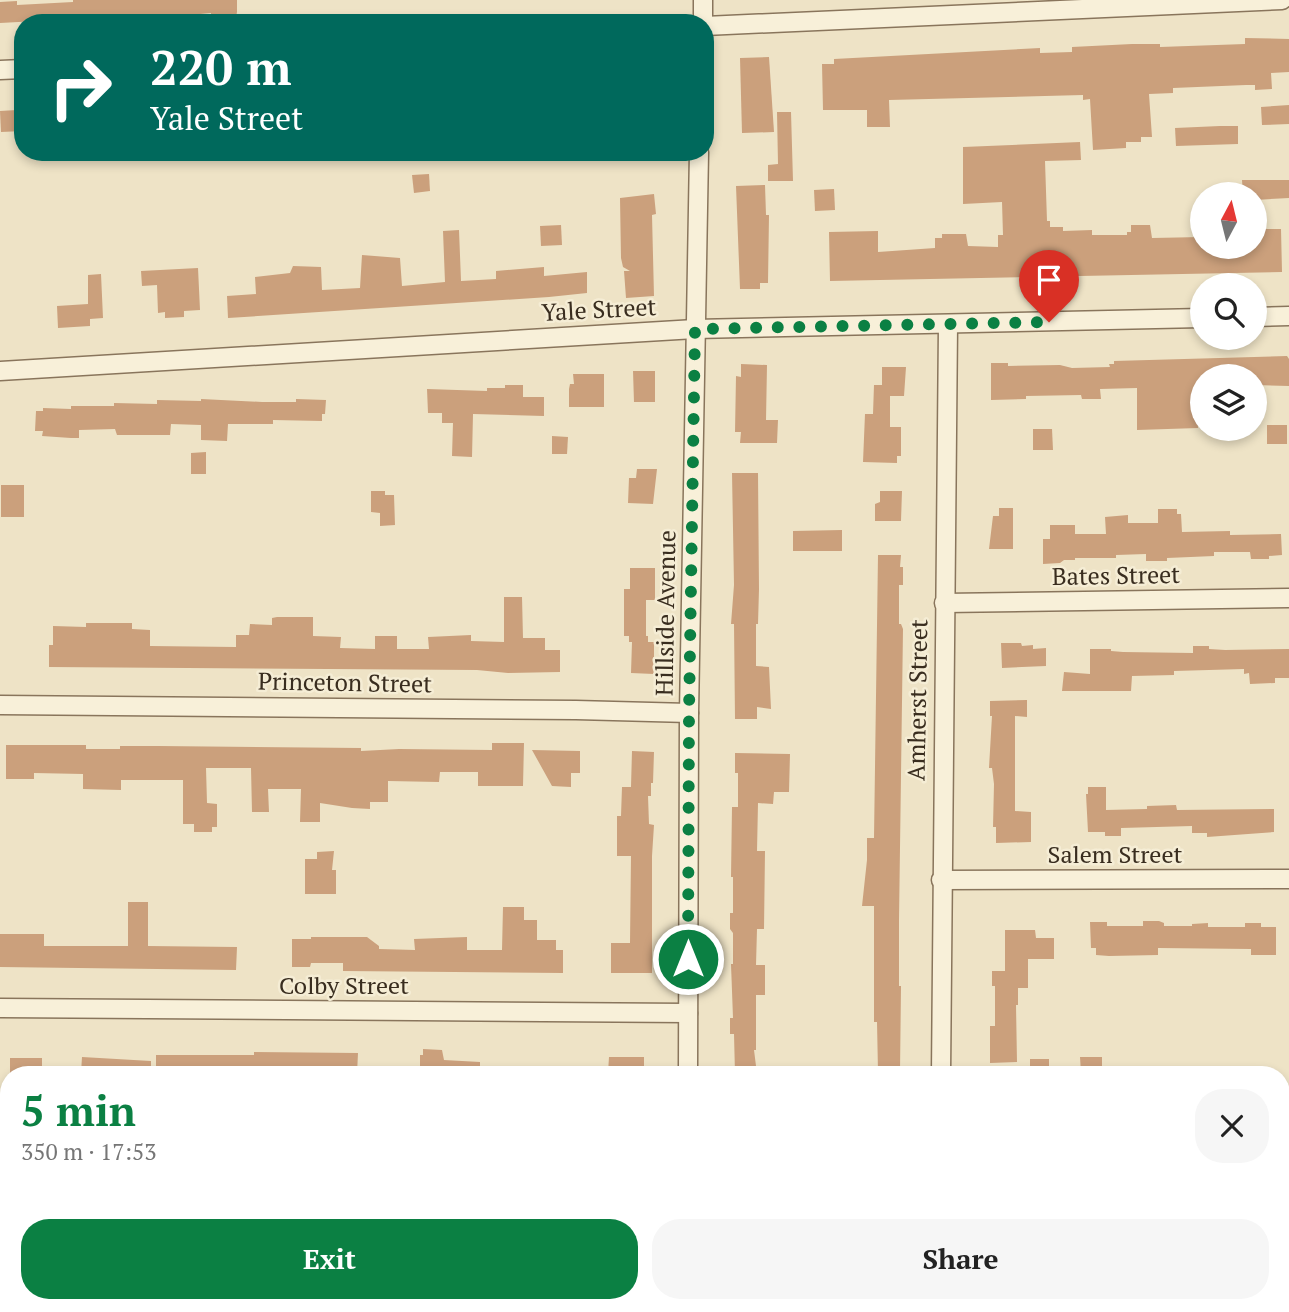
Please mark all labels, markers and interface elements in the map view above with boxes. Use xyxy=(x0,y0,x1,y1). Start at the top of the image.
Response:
text: 220 m xyxy=(150,34,292,99)
icon: right xyxy=(35,42,126,133)
text: Yale Street xyxy=(150,97,303,139)
north arrow xyxy=(1190,182,1267,259)
map controls xyxy=(1190,182,1267,441)
pin xyxy=(1019,250,1079,322)
icon: arrive xyxy=(1030,261,1068,299)
button: search xyxy=(1190,273,1267,350)
street label: Yale Street xyxy=(541,290,657,328)
button: layers xyxy=(1190,364,1267,441)
street label: Hillside Avenue xyxy=(648,530,682,696)
street label: Bates Street xyxy=(1052,558,1180,592)
street label: Amherst Street xyxy=(900,619,934,781)
street label: Princeton Street xyxy=(258,664,432,700)
street label: Salem Street xyxy=(1048,838,1183,870)
position arrow xyxy=(651,922,725,996)
street label: Colby Street xyxy=(279,969,409,1001)
text: 5 min xyxy=(21,1082,136,1138)
button: close xyxy=(1195,1089,1269,1163)
text: 350 m · 17:53 xyxy=(21,1136,156,1167)
button: Exit xyxy=(21,1219,638,1299)
button: Share xyxy=(652,1219,1269,1299)

